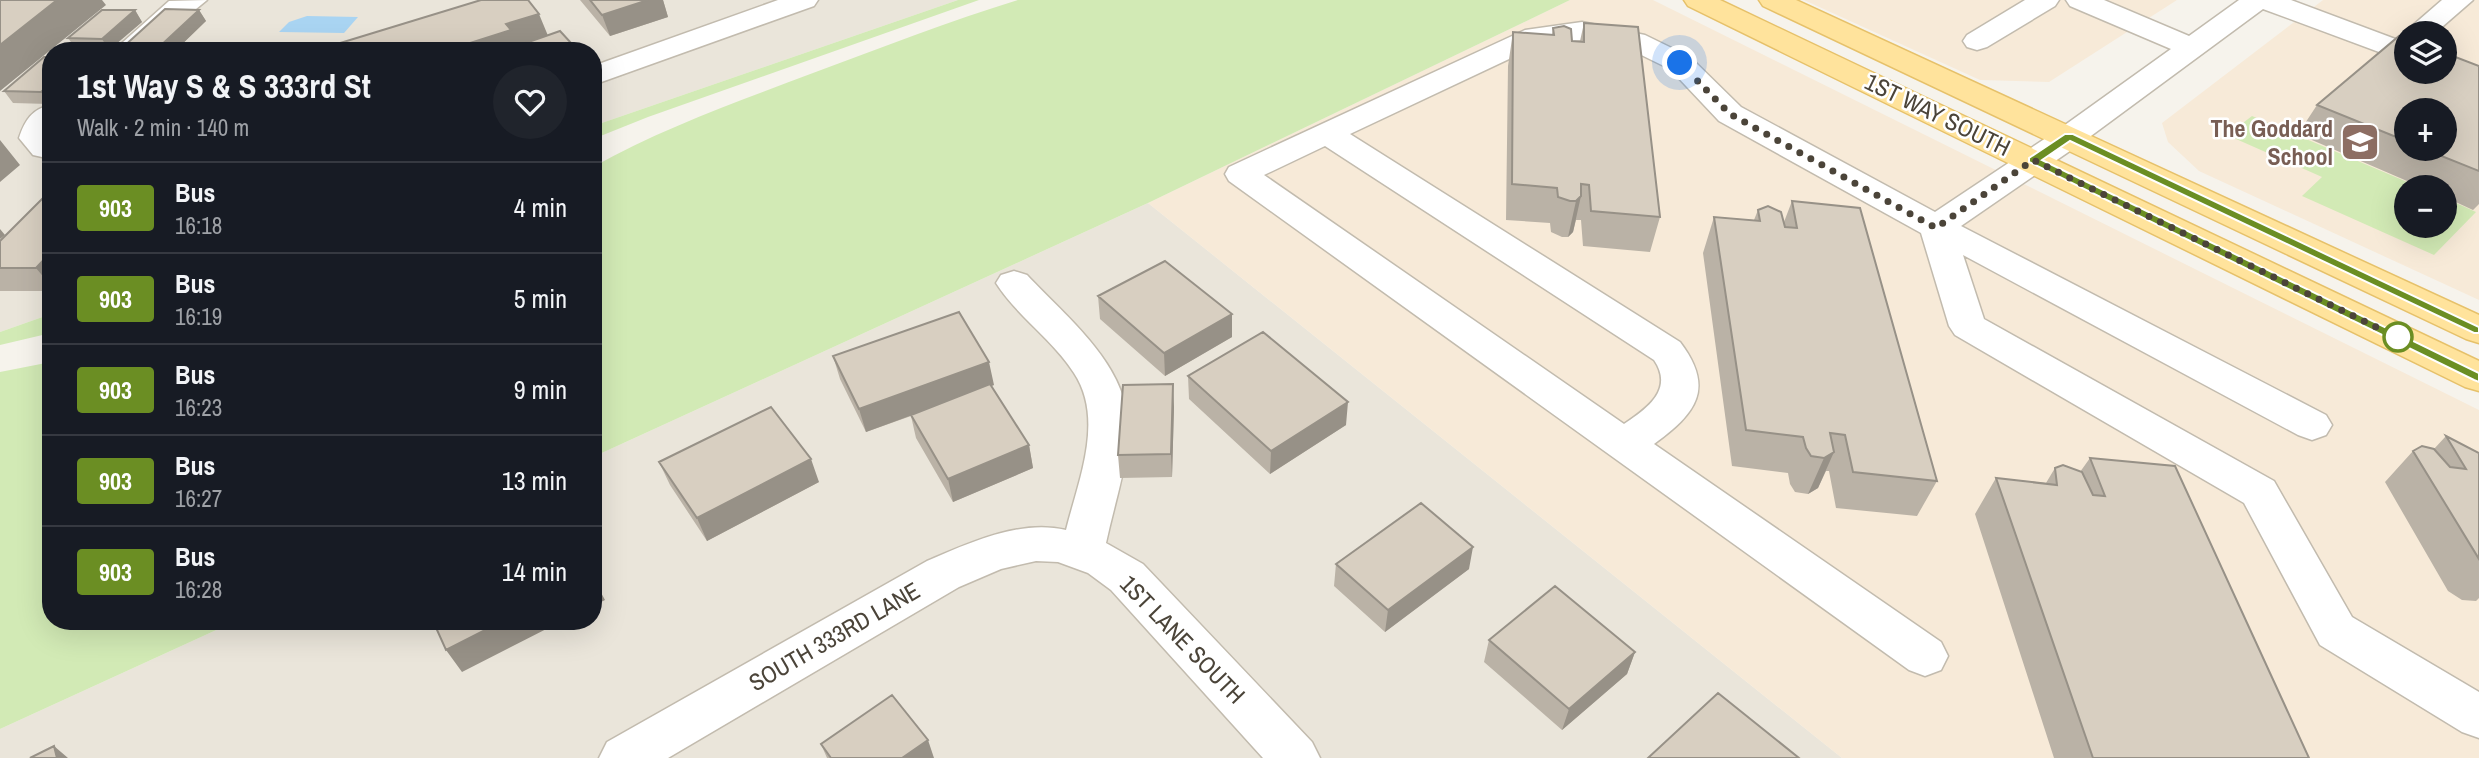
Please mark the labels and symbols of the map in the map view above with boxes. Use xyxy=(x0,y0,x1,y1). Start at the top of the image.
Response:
your location xyxy=(1662,45,1697,80)
street label: 1ST WAY SOUTH xyxy=(1860,65,2016,163)
place label: The Goddard School xyxy=(2211,112,2333,172)
school or university icon: The Goddard School xyxy=(2339,121,2381,163)
unlabelled marker xyxy=(2383,322,2413,352)
street label: 1ST LANE SOUTH xyxy=(1113,568,1253,710)
street label: SOUTH 333RD LANE xyxy=(743,574,925,698)

